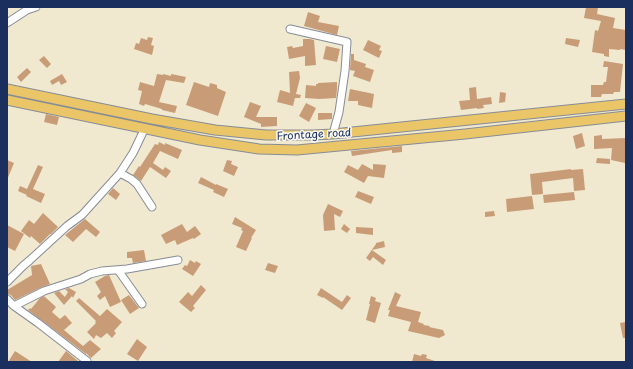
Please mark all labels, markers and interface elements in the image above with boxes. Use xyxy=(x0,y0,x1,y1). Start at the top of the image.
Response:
street label: Frontage road xyxy=(276,126,352,144)

